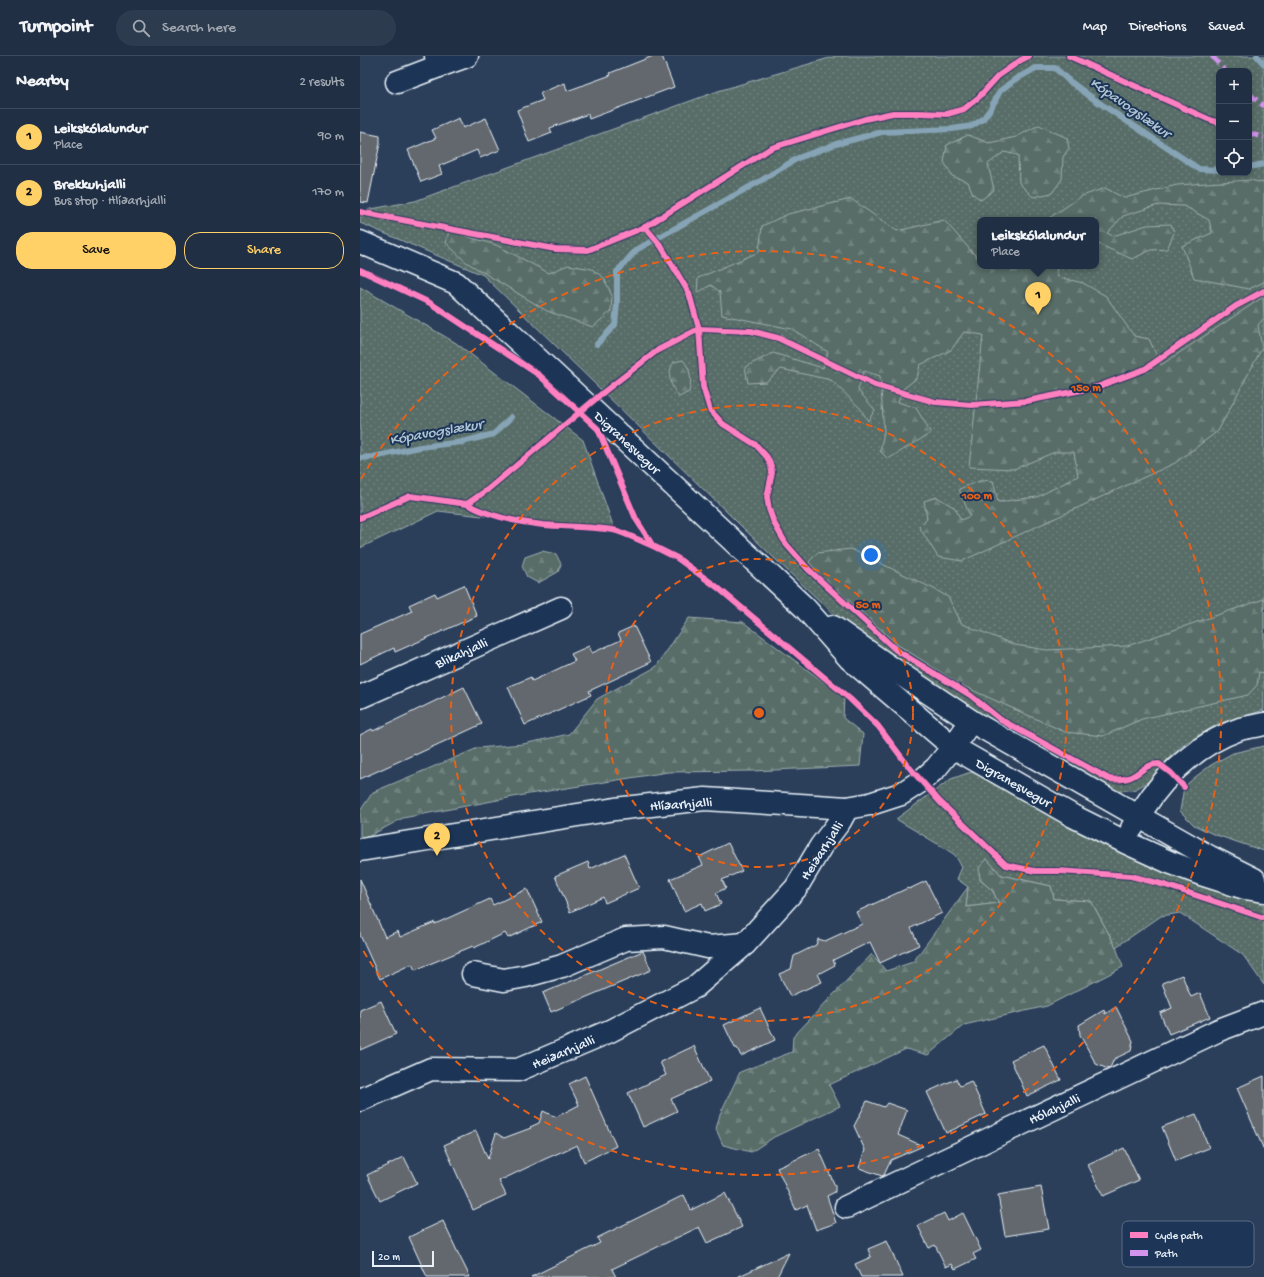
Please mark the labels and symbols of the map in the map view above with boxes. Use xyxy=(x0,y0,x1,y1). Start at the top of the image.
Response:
water label: Kópavogslækur xyxy=(1086,74,1176,145)
pin: 1 xyxy=(1025,282,1051,315)
text: 150 m xyxy=(1070,382,1101,396)
street label: Digranesvegur xyxy=(589,408,664,480)
water label: Kópavogslækur xyxy=(388,415,487,450)
text: 100 m xyxy=(961,490,992,504)
your location xyxy=(861,545,881,565)
text: 50 m xyxy=(856,599,881,613)
street label: Blikahjalli xyxy=(432,635,491,674)
centre of rings xyxy=(752,706,766,720)
street label: Digranesvegur xyxy=(971,755,1055,813)
street label: Hlíðarhjalli xyxy=(649,795,713,816)
street label: Heiðarhjalli xyxy=(798,819,848,884)
pin: 2 xyxy=(424,823,450,856)
street label: Heiðarhjalli xyxy=(530,1032,598,1074)
street label: Hólahjalli xyxy=(1027,1091,1083,1130)
legend xyxy=(1122,1221,1254,1267)
text: Cycle path xyxy=(1155,1231,1203,1243)
scale bar xyxy=(372,1249,434,1268)
text: Path xyxy=(1154,1249,1178,1261)

